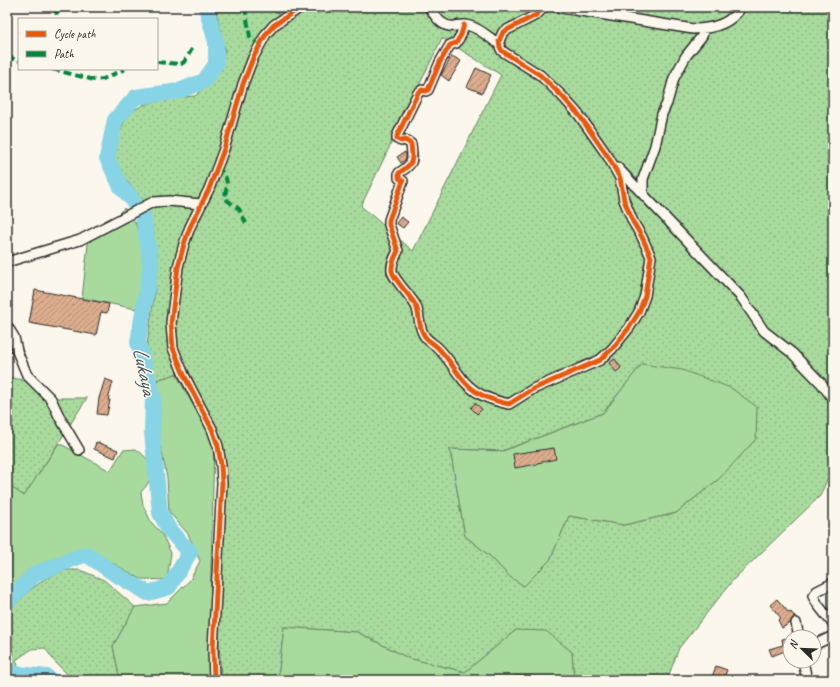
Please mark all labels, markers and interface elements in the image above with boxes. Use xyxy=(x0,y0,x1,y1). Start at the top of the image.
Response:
legend xyxy=(18,18,158,70)
text: Cycle path xyxy=(54,26,96,42)
text: Path xyxy=(54,46,74,62)
water label: Lukaya xyxy=(127,345,163,399)
north arrow xyxy=(782,629,822,669)
text: N xyxy=(785,637,801,651)

